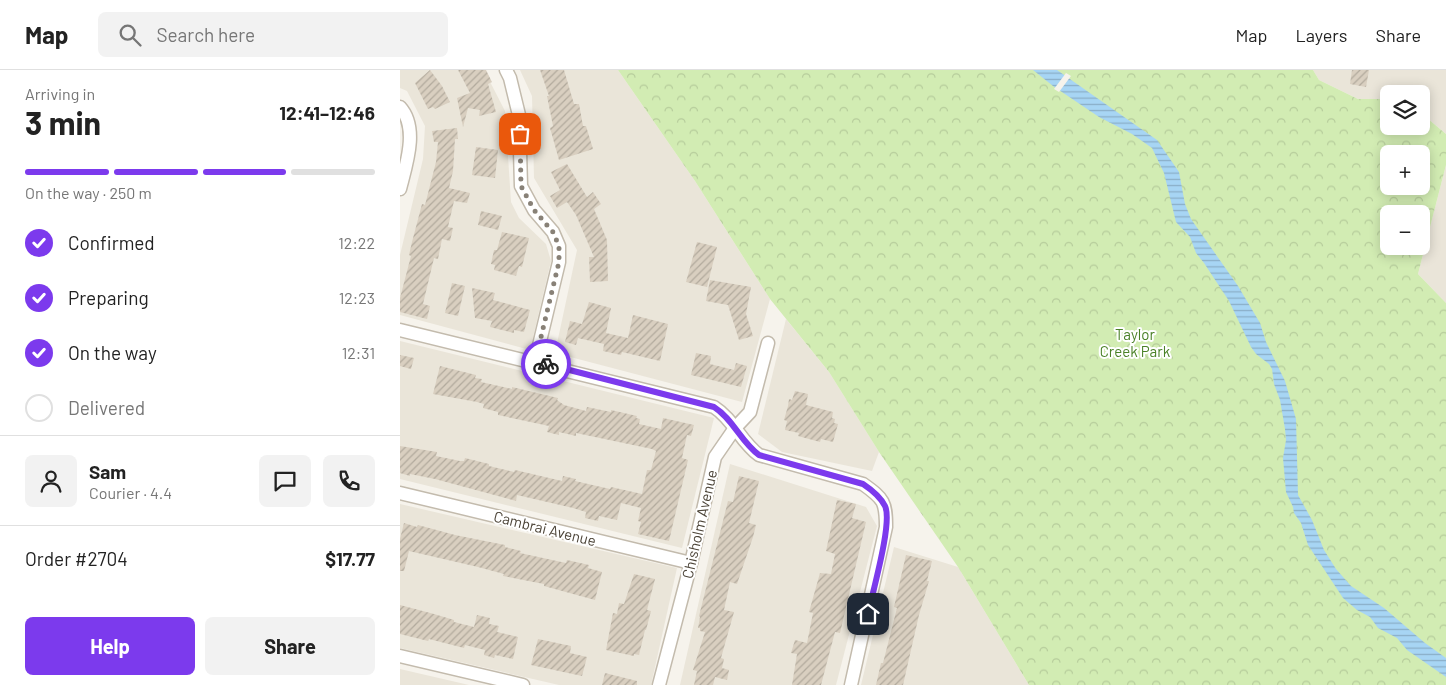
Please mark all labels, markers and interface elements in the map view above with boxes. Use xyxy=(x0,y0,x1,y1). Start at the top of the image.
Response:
search box xyxy=(98,12,448,57)
text: Map xyxy=(25,20,68,49)
icon: search xyxy=(116,21,144,49)
text: Search here xyxy=(156,23,255,46)
text: Map xyxy=(1235,24,1267,46)
text: Layers xyxy=(1295,24,1348,46)
text: Share xyxy=(1376,24,1421,46)
text: Arriving in xyxy=(25,84,95,103)
map controls xyxy=(1380,85,1430,255)
button: layers xyxy=(1380,85,1430,135)
text: 12:41–12:46 xyxy=(279,101,375,124)
text: 3 min xyxy=(25,103,101,141)
pin xyxy=(499,113,541,155)
icon: bag xyxy=(506,120,534,148)
button: + xyxy=(1380,145,1430,195)
text: On the way · 250 m xyxy=(25,183,152,202)
button: − xyxy=(1380,205,1430,255)
icon: check xyxy=(25,229,53,257)
text: Confirmed xyxy=(68,231,155,254)
text: 12:22 xyxy=(338,233,375,252)
icon: check xyxy=(25,284,53,312)
text: Preparing xyxy=(68,286,149,309)
text: 12:23 xyxy=(339,288,375,307)
park label: Taylor Creek Park xyxy=(1100,325,1171,360)
icon: check xyxy=(25,339,53,367)
courier xyxy=(521,339,571,389)
text: On the way xyxy=(68,341,157,364)
text: 12:31 xyxy=(342,343,375,362)
icon: bike xyxy=(532,350,560,378)
text: Delivered xyxy=(68,396,145,419)
button: person xyxy=(25,455,77,507)
button: chat xyxy=(259,455,311,507)
button: phone xyxy=(323,455,375,507)
text: Sam xyxy=(89,460,126,483)
street label: Chisholm Avenue xyxy=(678,468,720,580)
text: Courier · 4.4 xyxy=(89,483,172,502)
street label: Cambrai Avenue xyxy=(492,507,598,549)
text: Order #2704 xyxy=(25,547,128,570)
text: $17.77 xyxy=(325,547,375,570)
pin xyxy=(847,593,889,635)
icon: home xyxy=(854,600,882,628)
button: Help xyxy=(25,617,195,675)
button: Share xyxy=(205,617,375,675)

